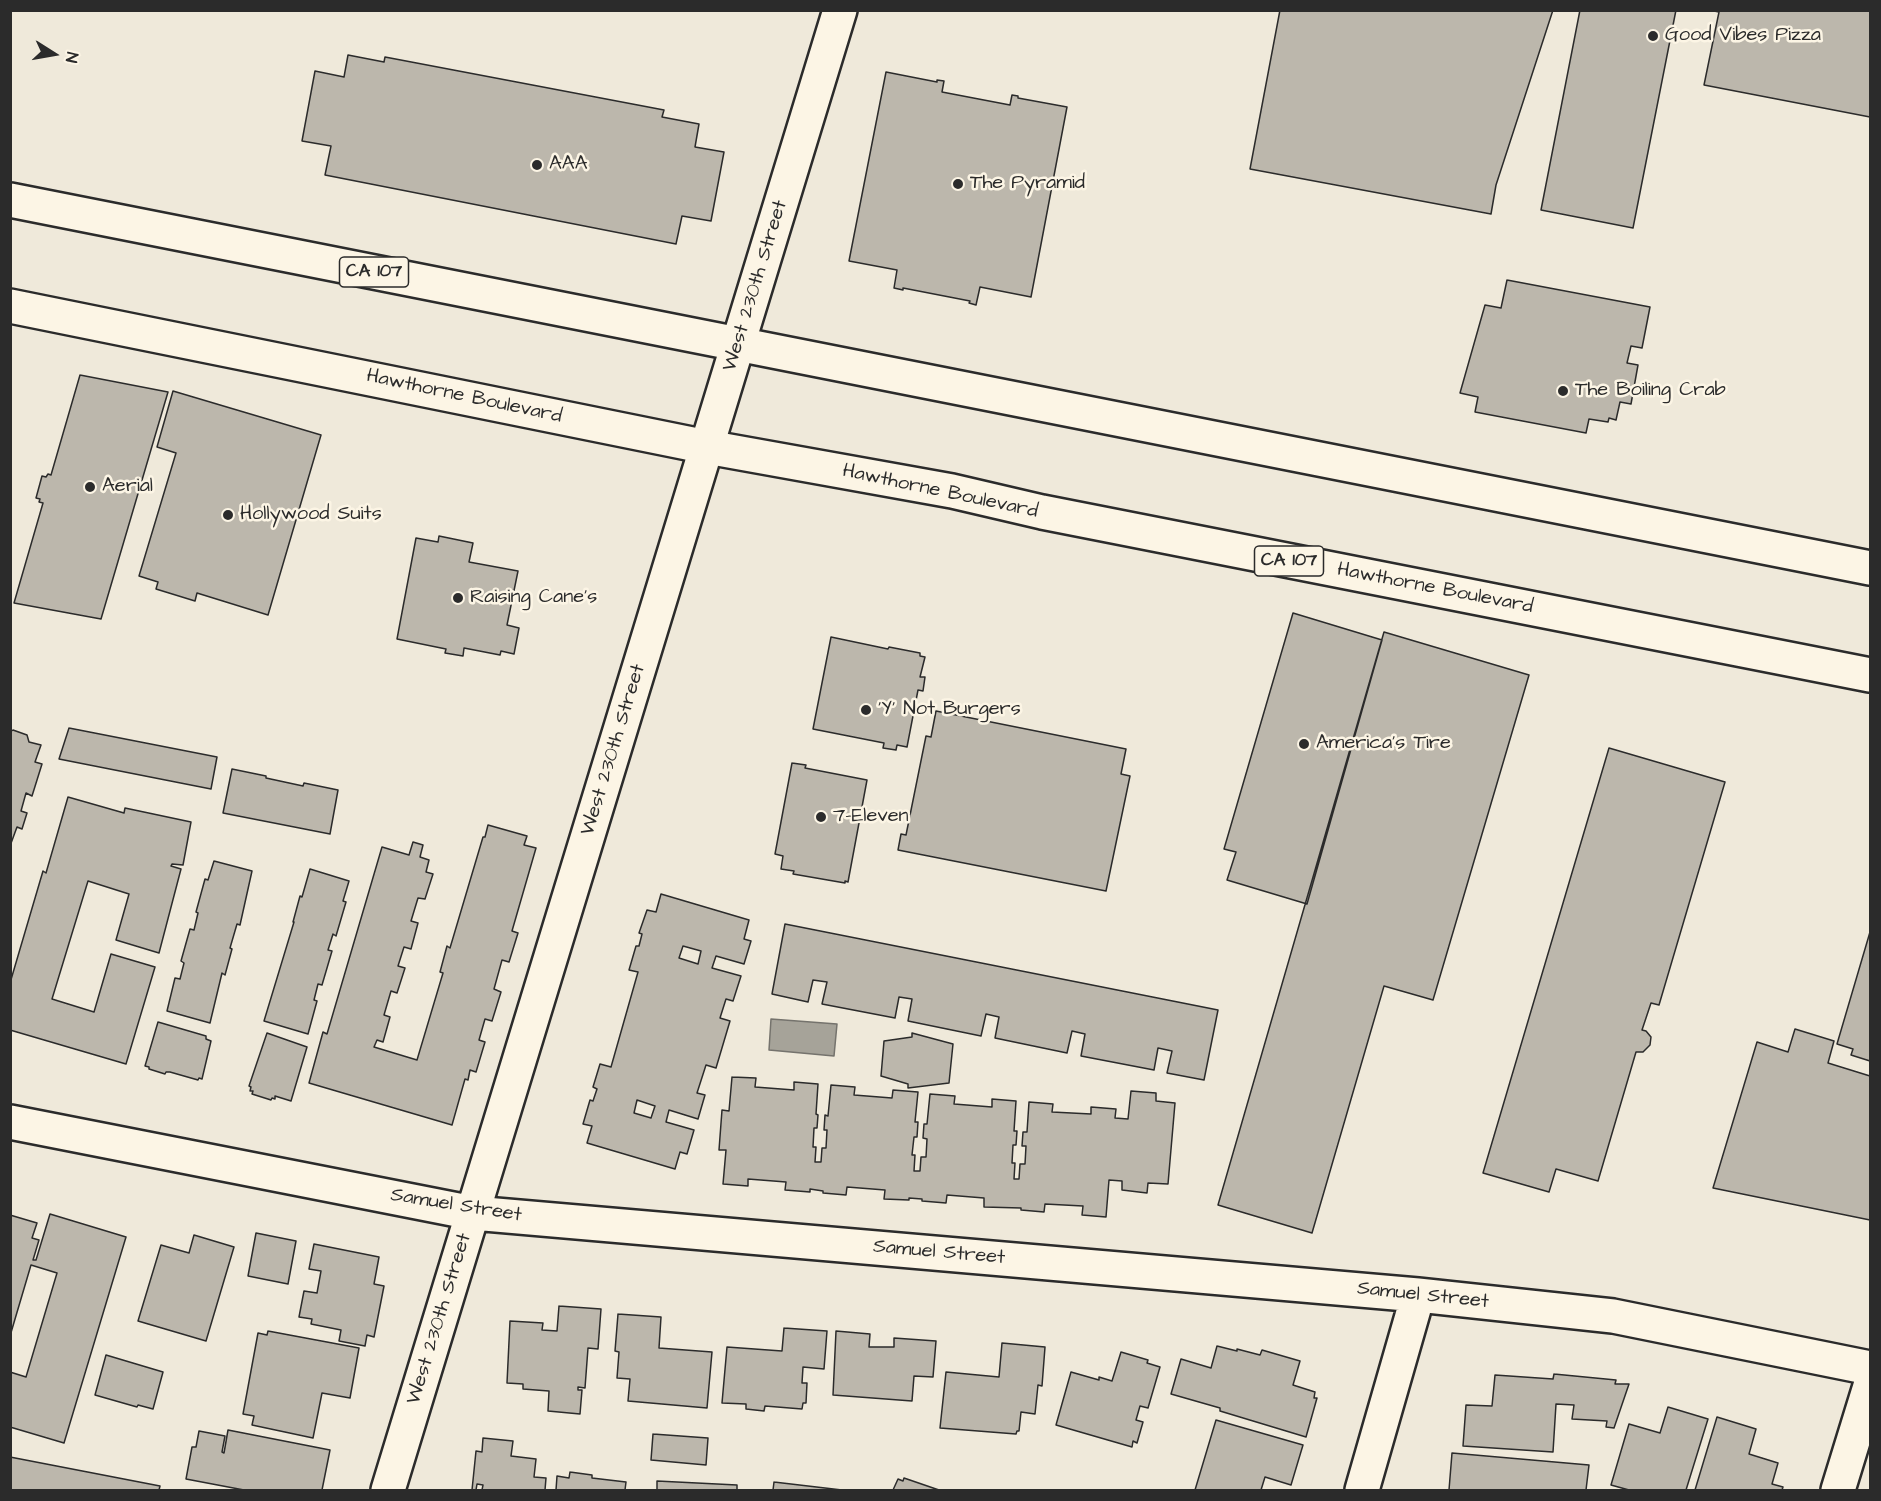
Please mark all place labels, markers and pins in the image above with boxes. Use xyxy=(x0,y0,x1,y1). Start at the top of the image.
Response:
place label: Good Vibes Pizza xyxy=(1665,24,1821,48)
marker: Good Vibes Pizza xyxy=(1646,29,1660,43)
place label: AAA xyxy=(549,153,587,177)
marker: AAA xyxy=(530,158,544,172)
place label: The Pyramid xyxy=(970,172,1085,196)
marker: The Pyramid xyxy=(951,177,965,191)
place label: The Boiling Crab xyxy=(1575,379,1726,403)
marker: The Boiling Crab xyxy=(1556,384,1570,398)
place label: Aerial xyxy=(102,475,153,499)
marker: Aerial xyxy=(83,480,97,494)
place label: Hollywood Suits xyxy=(240,503,382,527)
marker: Hollywood Suits xyxy=(221,508,235,522)
place label: Raising Cane's xyxy=(470,586,597,610)
marker: Raising Cane's xyxy=(451,591,465,605)
place label: 'Y' Not Burgers xyxy=(878,698,1021,722)
marker: 'Y' Not Burgers xyxy=(859,703,873,717)
place label: America's Tire xyxy=(1316,732,1451,756)
marker: America's Tire xyxy=(1297,737,1311,751)
place label: 7-Eleven xyxy=(833,805,909,829)
marker: 7-Eleven xyxy=(814,810,828,824)

